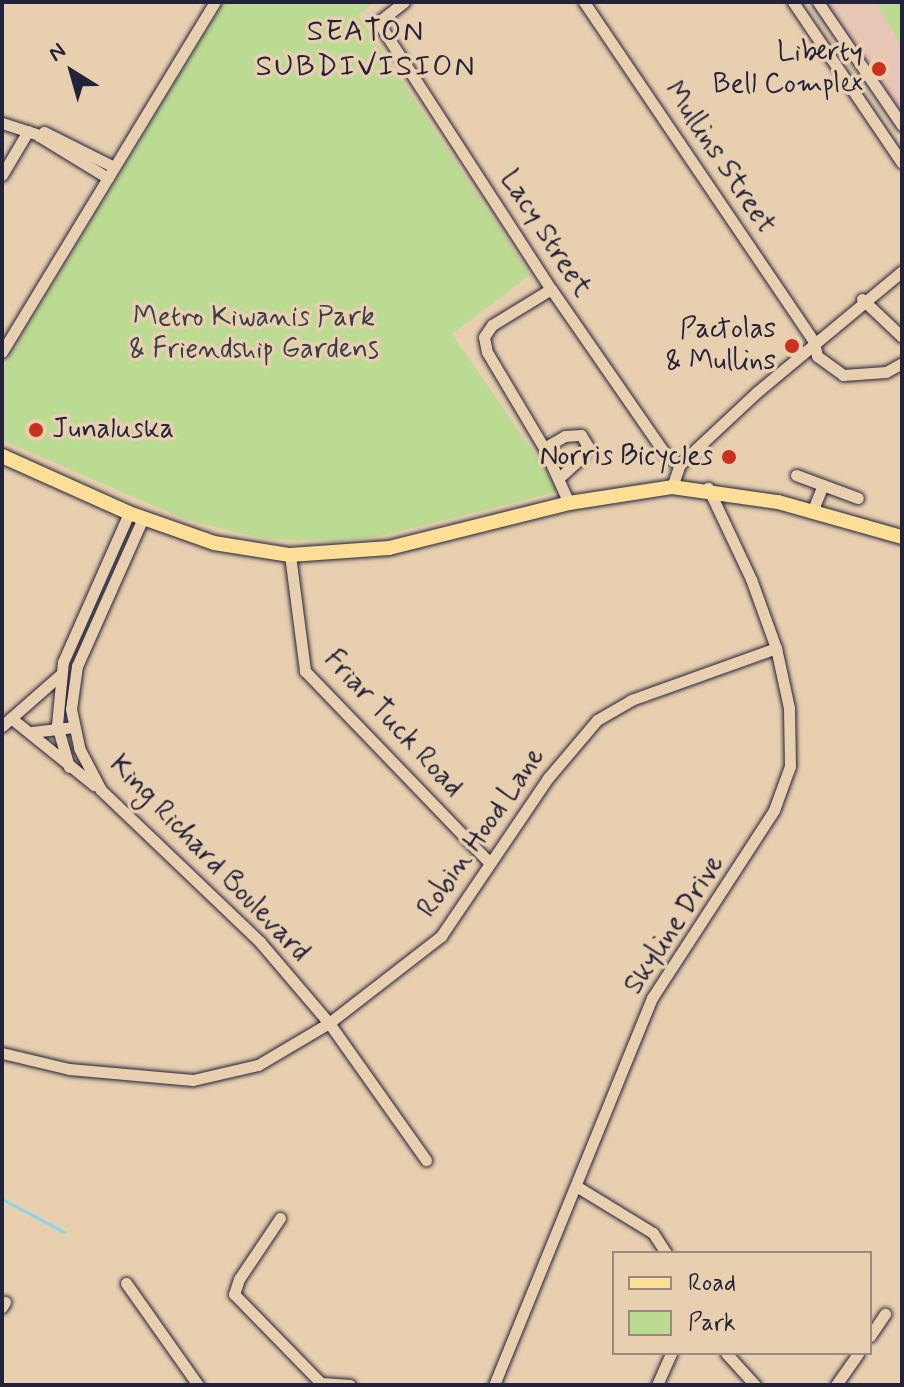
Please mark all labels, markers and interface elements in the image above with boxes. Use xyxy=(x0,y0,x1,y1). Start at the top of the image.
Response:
district label: SEATON SUBDIVISION xyxy=(259,14,473,84)
north arrow xyxy=(32,32,112,112)
place label: Liberty Bell Complex xyxy=(713,36,863,102)
text: N xyxy=(43,37,72,68)
marker: Liberty Bell Complex xyxy=(870,60,888,78)
street label: Mullins Street xyxy=(656,76,782,240)
street label: Lacy Street xyxy=(492,164,598,304)
park label: Metro Kiwanis Park & Friendship Gardens xyxy=(129,301,379,367)
place label: Pactolas & Mullins xyxy=(665,313,776,379)
marker: Pactolas & Mullins xyxy=(783,337,801,355)
place label: Junaluska xyxy=(52,413,174,447)
marker: Junaluska xyxy=(27,421,45,439)
place label: Norris Bicycles xyxy=(540,440,713,474)
marker: Norris Bicycles xyxy=(720,448,738,466)
street label: Friar Tuck Road xyxy=(319,646,467,802)
street label: Robin Hood Lane xyxy=(410,740,554,926)
street label: King Richard Boulevard xyxy=(103,750,315,968)
street label: Skyline Drive xyxy=(618,850,732,1000)
legend xyxy=(612,1251,872,1355)
text: Road xyxy=(688,1268,736,1299)
text: Park xyxy=(688,1308,736,1339)

